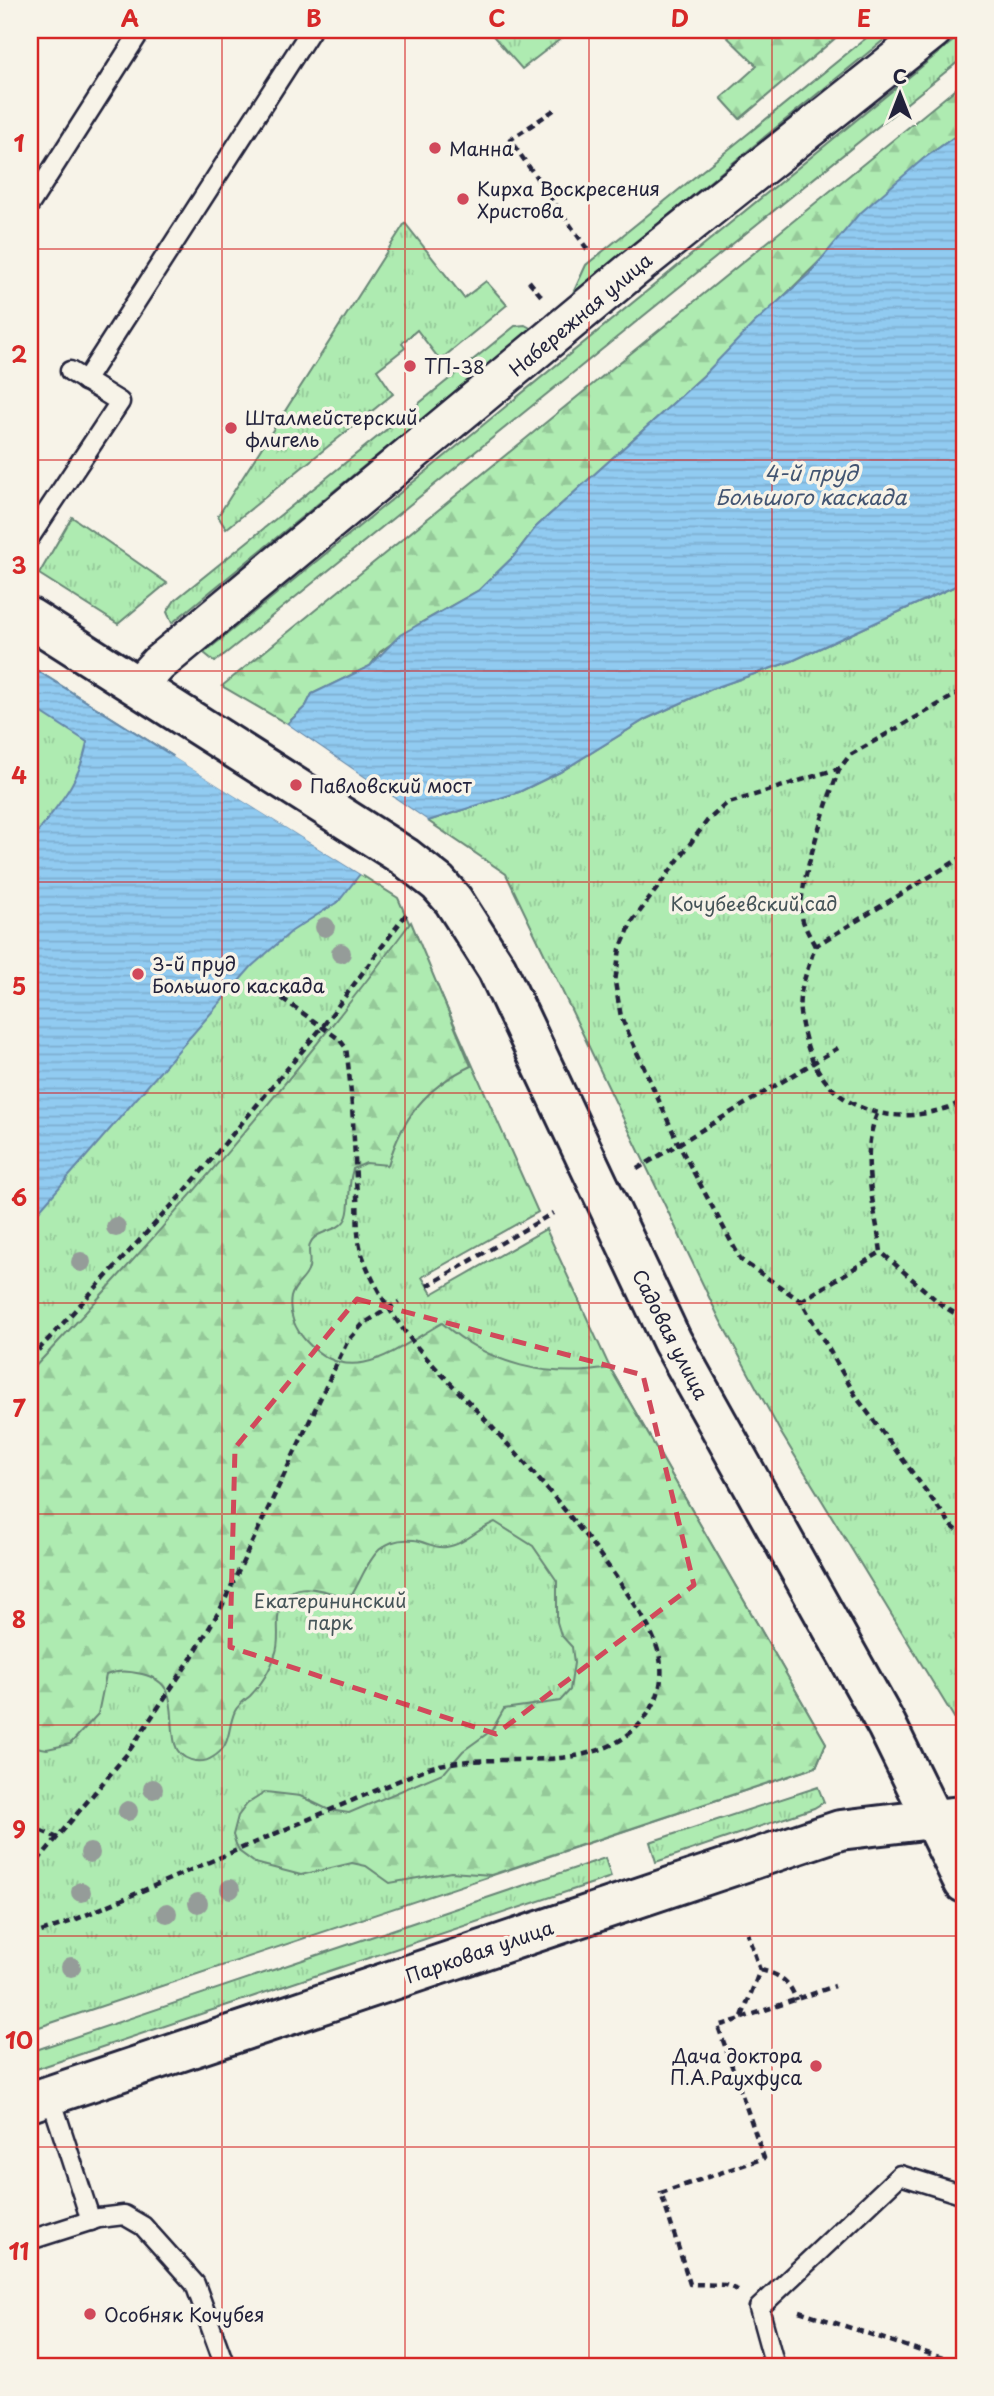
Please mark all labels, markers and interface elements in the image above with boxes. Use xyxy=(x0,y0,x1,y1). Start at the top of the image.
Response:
text: A xyxy=(121,0,139,35)
text: B xyxy=(306,0,322,35)
text: C xyxy=(488,0,506,35)
text: D xyxy=(671,0,689,35)
text: E xyxy=(857,0,871,35)
north arrow xyxy=(864,60,934,130)
text: С xyxy=(893,62,907,90)
text: 1 xyxy=(14,125,25,160)
place label: Манна xyxy=(449,134,514,162)
marker: Манна xyxy=(427,140,443,156)
place label: Кирха Воскресения Христова xyxy=(477,174,660,224)
marker: Кирха Воскресения Христова xyxy=(455,191,471,207)
street label: Набережная улица xyxy=(502,246,658,382)
text: 2 xyxy=(11,336,27,371)
place label: ТП-38 xyxy=(424,352,485,380)
marker: ТП-38 xyxy=(402,358,418,374)
place label: Шталмейстерский флигель xyxy=(245,403,418,453)
marker: Шталмейстерский флигель xyxy=(223,420,239,436)
water label: 4-й пруд Большого каскада xyxy=(716,456,907,512)
text: 3 xyxy=(11,547,27,582)
text: 4 xyxy=(11,757,27,792)
place label: Павловский мост xyxy=(310,771,472,799)
marker: Павловский мост xyxy=(288,777,304,793)
park label: Кочубеевский сад xyxy=(670,889,838,917)
place label: 3-й пруд Большого каскада xyxy=(152,949,325,999)
marker: 3-й пруд Большого каскада xyxy=(130,966,146,982)
text: 5 xyxy=(12,968,26,1003)
text: 6 xyxy=(11,1179,27,1214)
street label: Садовая улица xyxy=(626,1264,716,1404)
text: 7 xyxy=(12,1390,26,1425)
park label: Екатерининский парк xyxy=(254,1586,406,1636)
text: 8 xyxy=(12,1601,26,1636)
text: 9 xyxy=(12,1811,26,1846)
street label: Парковая улица xyxy=(401,1913,557,1989)
text: 10 xyxy=(5,2022,33,2057)
place label: Дача доктора П.А.Раухфуса xyxy=(670,2041,802,2091)
marker: Дача доктора П.А.Раухфуса xyxy=(808,2058,824,2074)
text: 11 xyxy=(9,2233,30,2268)
place label: Особняк Кочубея xyxy=(104,2300,264,2328)
marker: Особняк Кочубея xyxy=(82,2306,98,2322)

